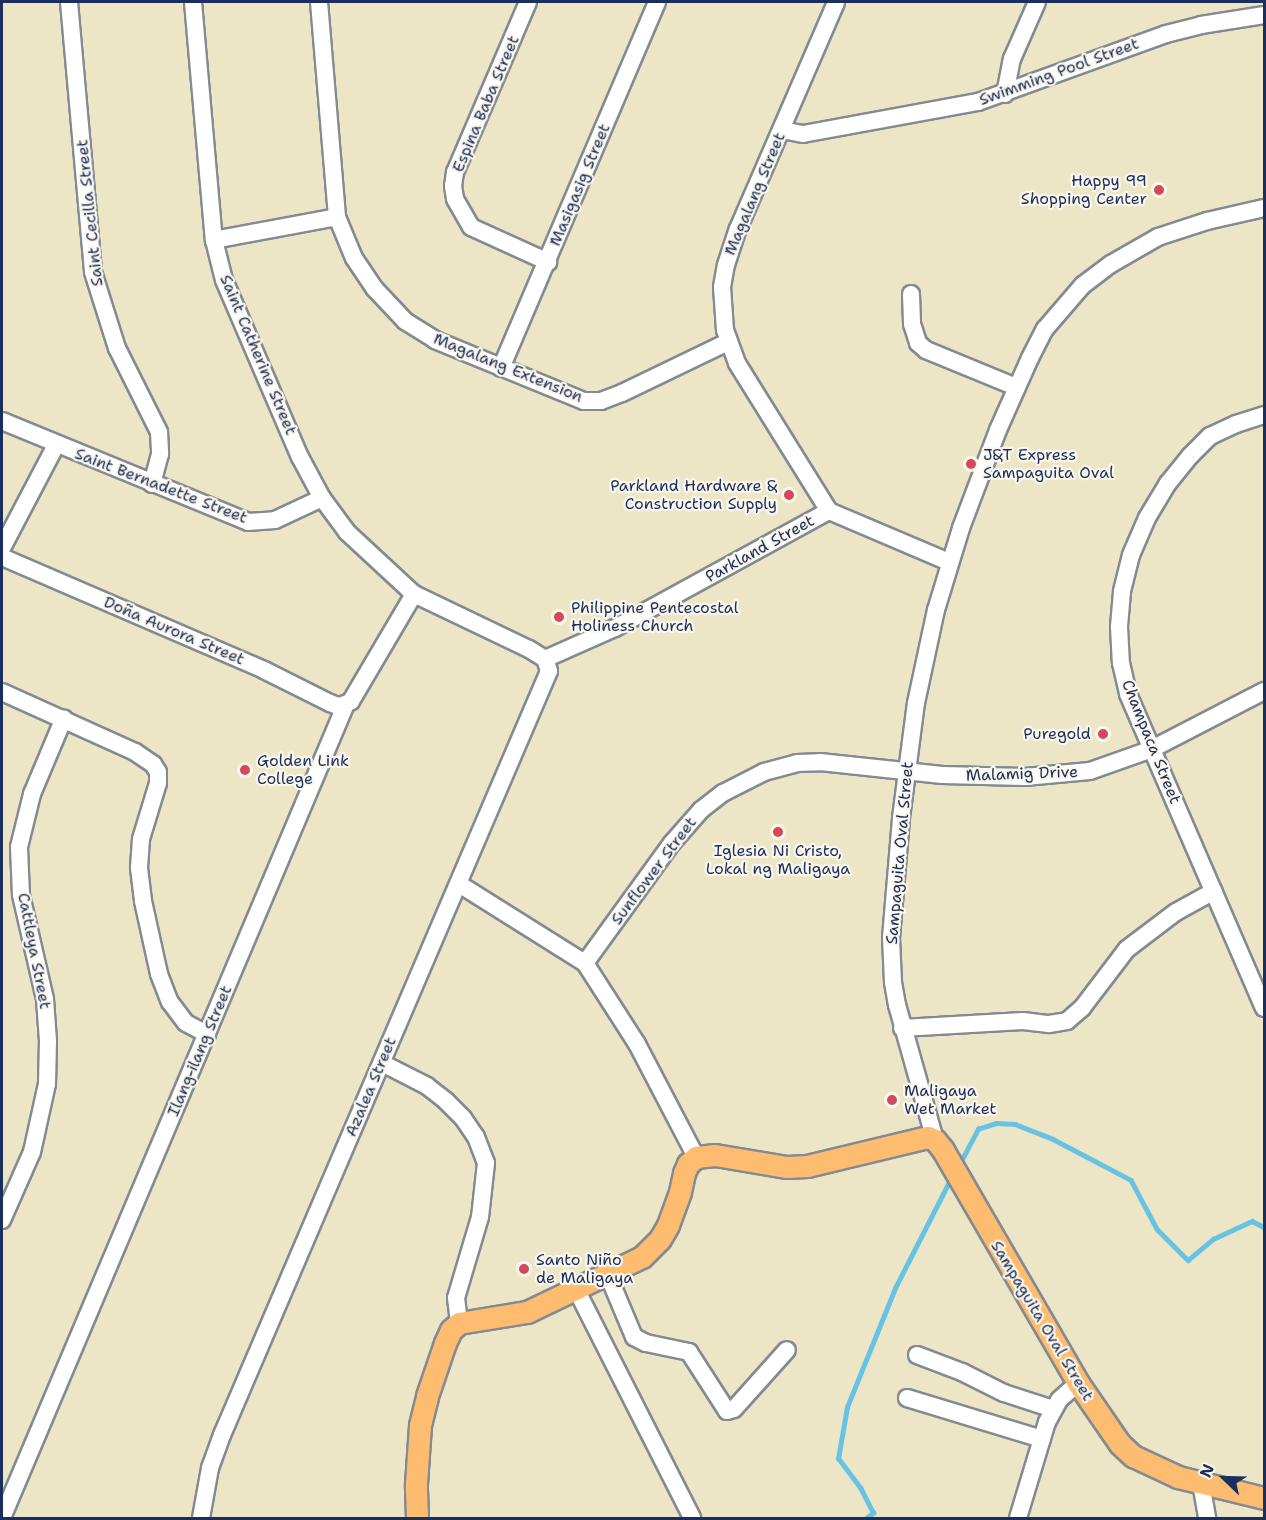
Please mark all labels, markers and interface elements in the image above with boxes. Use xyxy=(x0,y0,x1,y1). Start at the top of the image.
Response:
street label: Espina Baba Street xyxy=(449,33,523,175)
street label: Swimming Pool Street xyxy=(977,34,1141,110)
street label: Masigasig Street xyxy=(546,121,614,249)
street label: Magalang Street xyxy=(720,130,790,258)
street label: Saint Cecilla Street xyxy=(73,139,107,287)
place label: Happy 99 Shopping Center xyxy=(1021,171,1147,209)
marker: Happy 99 Shopping Center xyxy=(1152,183,1166,197)
street label: Saint Catherine Street xyxy=(216,272,300,438)
street label: Magalang Extension xyxy=(431,329,585,407)
street label: Saint Bernadette Street xyxy=(72,444,250,528)
place label: J&T Express Sampaguita Oval xyxy=(983,445,1114,483)
marker: J&T Express Sampaguita Oval xyxy=(964,457,978,471)
place label: Parkland Hardware & Construction Supply xyxy=(610,476,777,514)
marker: Parkland Hardware & Construction Supply xyxy=(782,488,796,502)
street label: Parkland Street xyxy=(702,511,818,587)
street label: Doña Aurora Street xyxy=(101,593,247,669)
place label: Philippine Pentecostal Holiness Church xyxy=(571,598,739,636)
marker: Philippine Pentecostal Holiness Church xyxy=(552,610,566,624)
street label: Champaca Street xyxy=(1117,677,1185,807)
place label: Puregold xyxy=(1023,724,1091,744)
marker: Puregold xyxy=(1096,727,1110,741)
place label: Golden Link College xyxy=(257,751,349,789)
street label: Sampaguita Oval Street xyxy=(882,761,918,945)
street label: Malamig Drive xyxy=(965,762,1079,786)
marker: Golden Link College xyxy=(238,763,252,777)
street label: Sunflower Street xyxy=(607,813,701,929)
marker: Iglesia Ni Cristo, Lokal ng Maligaya xyxy=(771,825,785,839)
place label: Iglesia Ni Cristo, Lokal ng Maligaya xyxy=(706,841,850,879)
street label: Cattleya Street xyxy=(13,891,55,1011)
street label: Ilang-ilang Street xyxy=(164,983,236,1119)
street label: Azalea Street xyxy=(341,1034,401,1140)
place label: Maligaya Wet Market xyxy=(904,1081,997,1119)
marker: Maligaya Wet Market xyxy=(885,1093,899,1107)
street label: Sampaguita Oval Street xyxy=(987,1237,1097,1405)
place label: Santo Niño de Maligaya xyxy=(536,1250,633,1288)
marker: Santo Niño de Maligaya xyxy=(517,1262,531,1276)
north arrow xyxy=(1194,1448,1254,1508)
text: N xyxy=(1195,1461,1219,1481)

